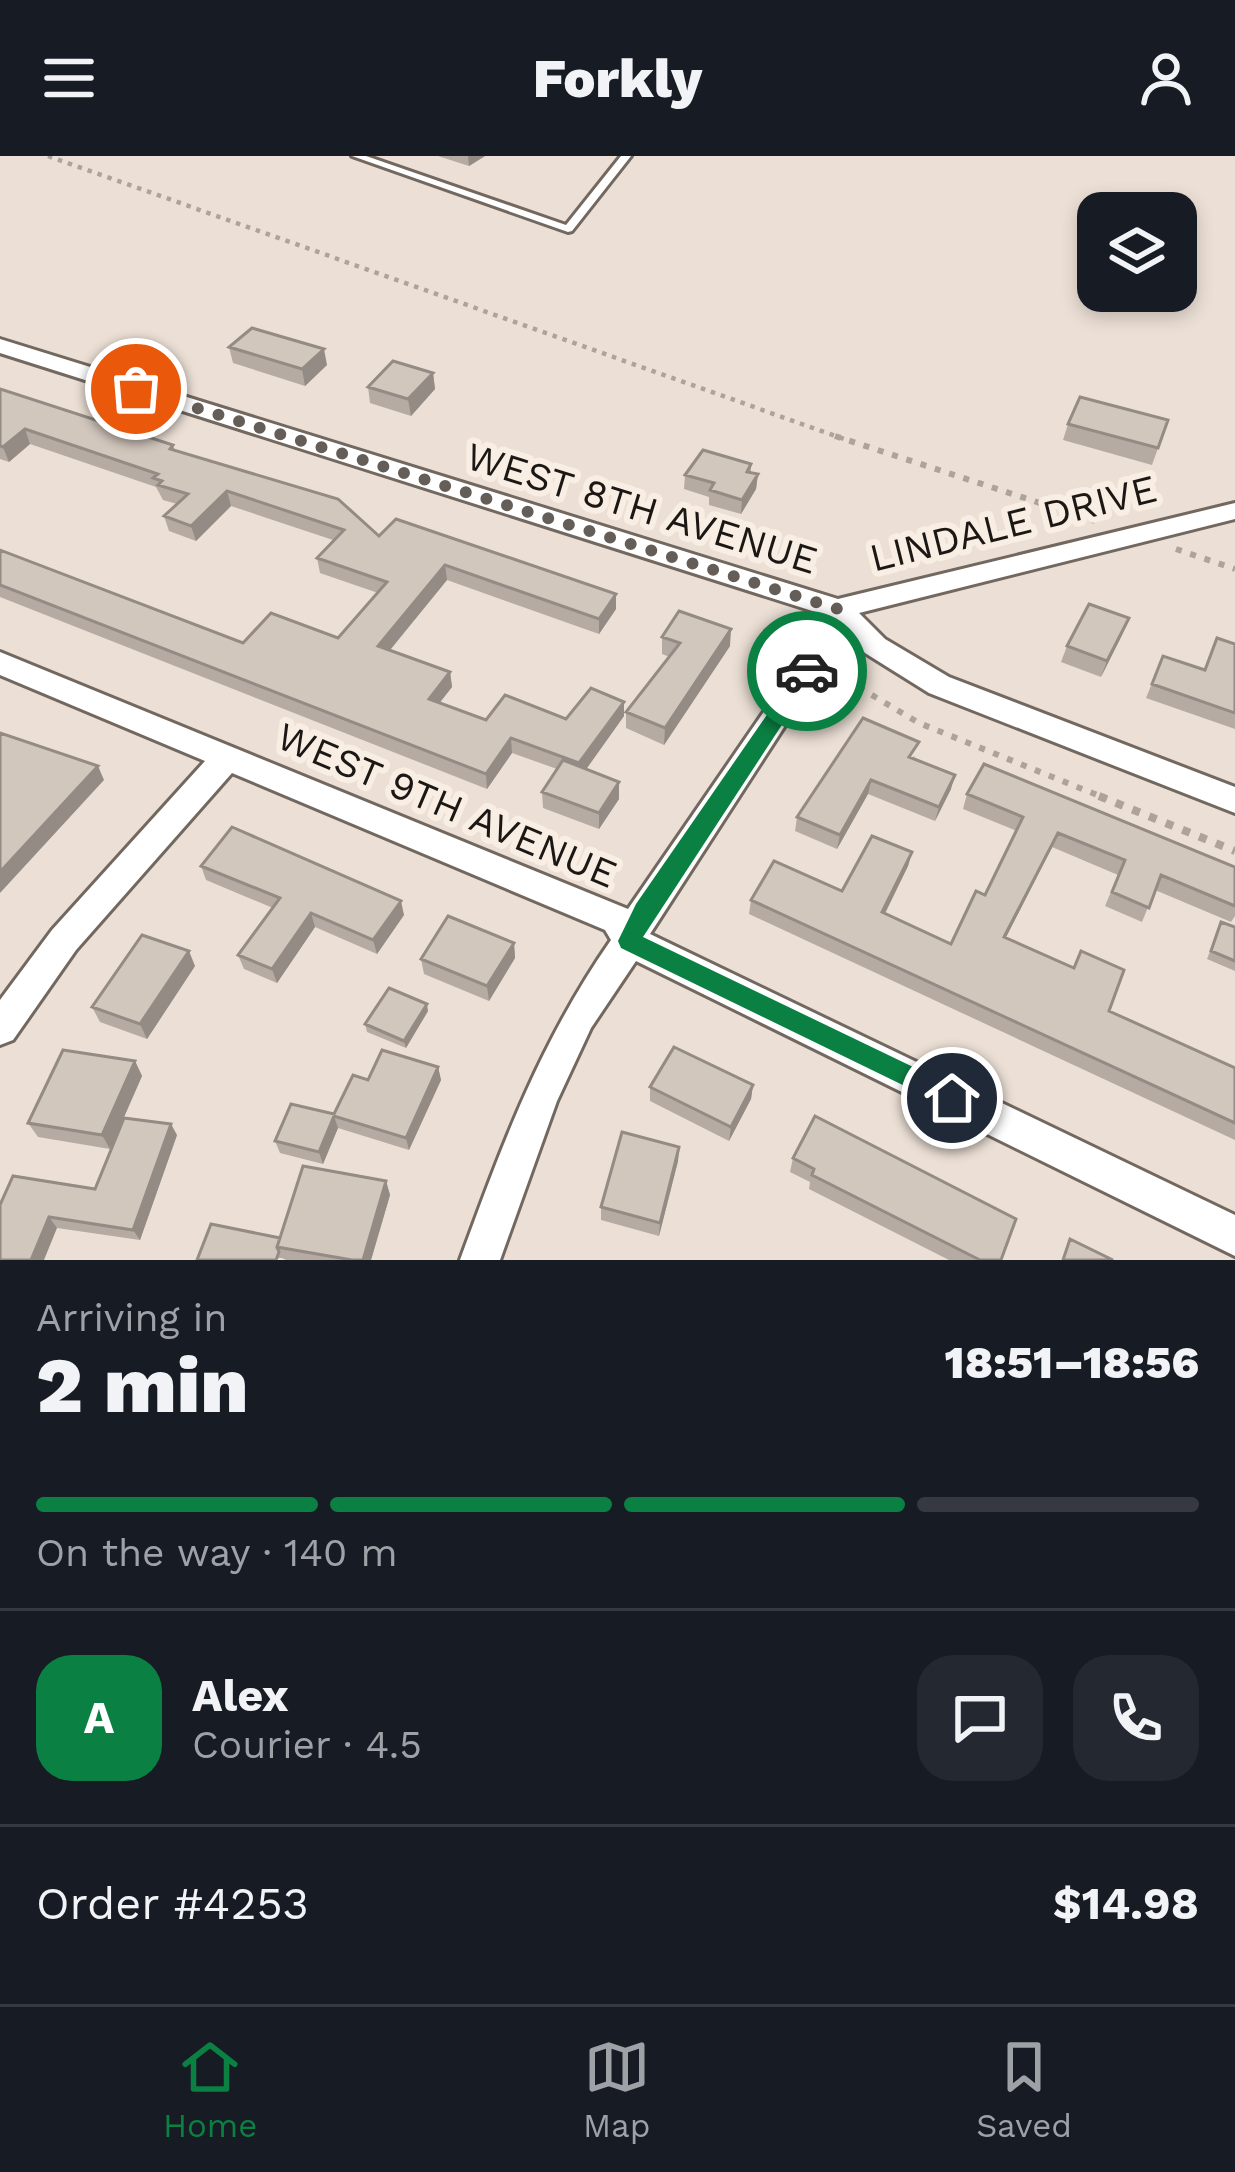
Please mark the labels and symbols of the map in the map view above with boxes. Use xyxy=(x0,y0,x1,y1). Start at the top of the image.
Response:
pin xyxy=(85,338,187,440)
street label: WEST 8TH AVENUE xyxy=(461,433,823,583)
street label: LINDALE DRIVE xyxy=(865,466,1161,580)
courier xyxy=(747,611,867,731)
street label: WEST 9TH AVENUE xyxy=(271,713,623,897)
pin xyxy=(901,1047,1003,1149)

